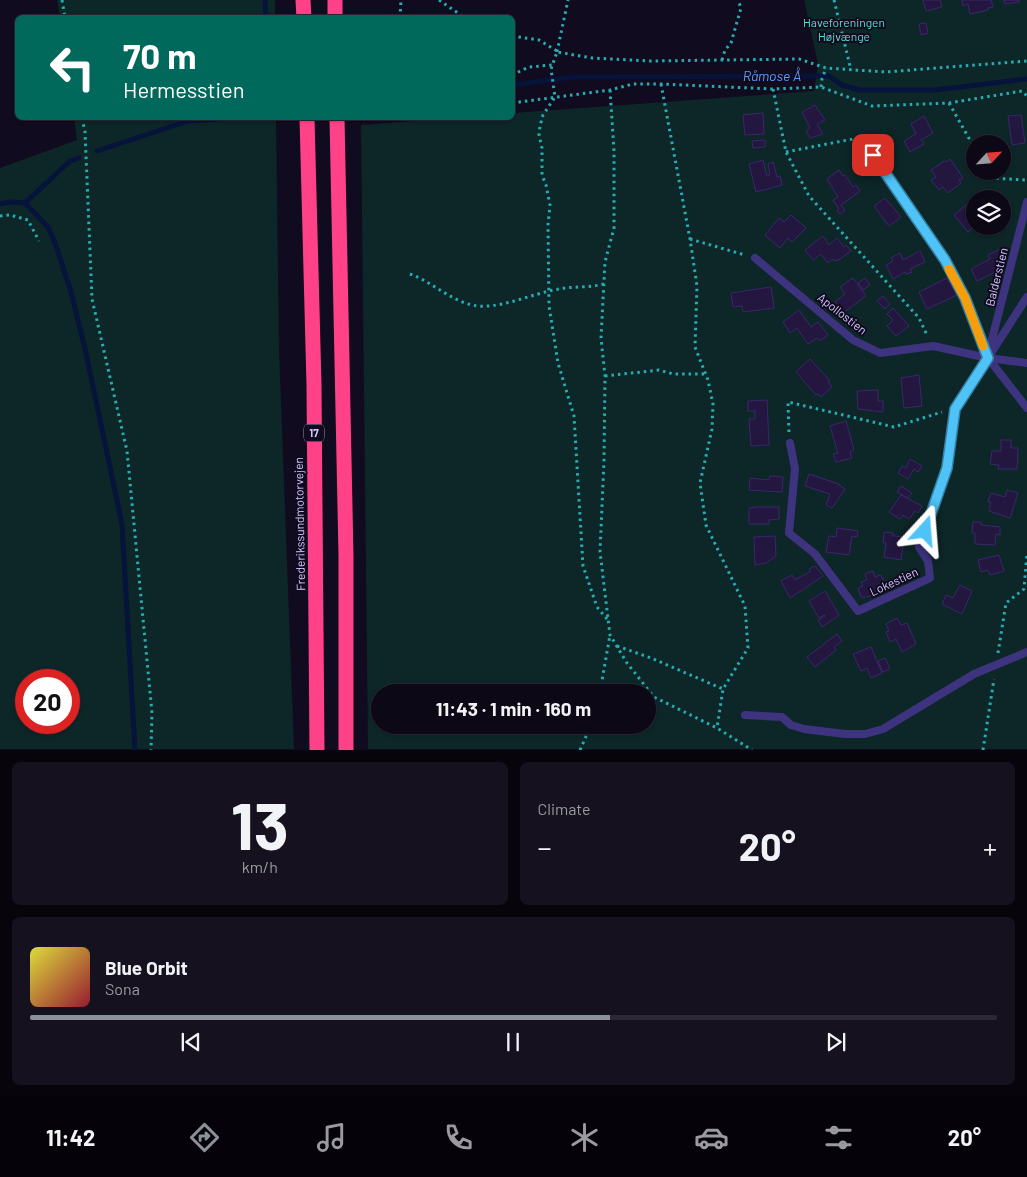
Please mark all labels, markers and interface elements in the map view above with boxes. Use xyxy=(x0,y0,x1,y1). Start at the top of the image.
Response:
park label: Haveforeningen Højvænge xyxy=(803,15,885,43)
text: 70 m xyxy=(123,34,197,76)
icon: left xyxy=(40,35,105,100)
water label: Råmose Å xyxy=(743,67,801,84)
text: Hermesstien xyxy=(123,76,245,102)
pin xyxy=(852,134,894,176)
north arrow xyxy=(966,135,1011,180)
map controls xyxy=(966,135,1011,235)
icon: arrive xyxy=(859,141,887,169)
button: layers xyxy=(966,190,1011,235)
street label: Balderstien xyxy=(982,246,1010,307)
street label: Apollostien xyxy=(815,290,870,337)
road number: 17 xyxy=(304,424,324,442)
street label: Frederikssundmotorvejen xyxy=(291,457,307,591)
position arrow xyxy=(898,504,950,556)
street label: Lokestien xyxy=(867,564,920,598)
speed limit sign: 20 xyxy=(15,669,80,734)
text: 11:43 · 1 min · 160 m xyxy=(436,697,591,720)
text: 13 xyxy=(231,785,289,863)
text: Climate xyxy=(538,799,590,818)
text: 20° xyxy=(739,823,796,869)
text: − xyxy=(538,830,552,864)
text: + xyxy=(983,830,997,864)
text: km/h xyxy=(242,857,278,876)
text: Blue Orbit xyxy=(105,956,188,979)
text: Sona xyxy=(105,979,140,998)
icon: previous xyxy=(177,1028,205,1056)
icon: pause xyxy=(499,1028,527,1056)
icon: next xyxy=(822,1028,850,1056)
icon: directions xyxy=(187,1120,222,1155)
icon: music xyxy=(314,1120,349,1155)
icon: phone xyxy=(441,1120,476,1155)
icon: climate xyxy=(567,1120,602,1155)
icon: car xyxy=(694,1120,729,1155)
icon: filters xyxy=(821,1120,856,1155)
text: 11:42 xyxy=(46,1124,95,1150)
text: 20° xyxy=(948,1124,981,1150)

